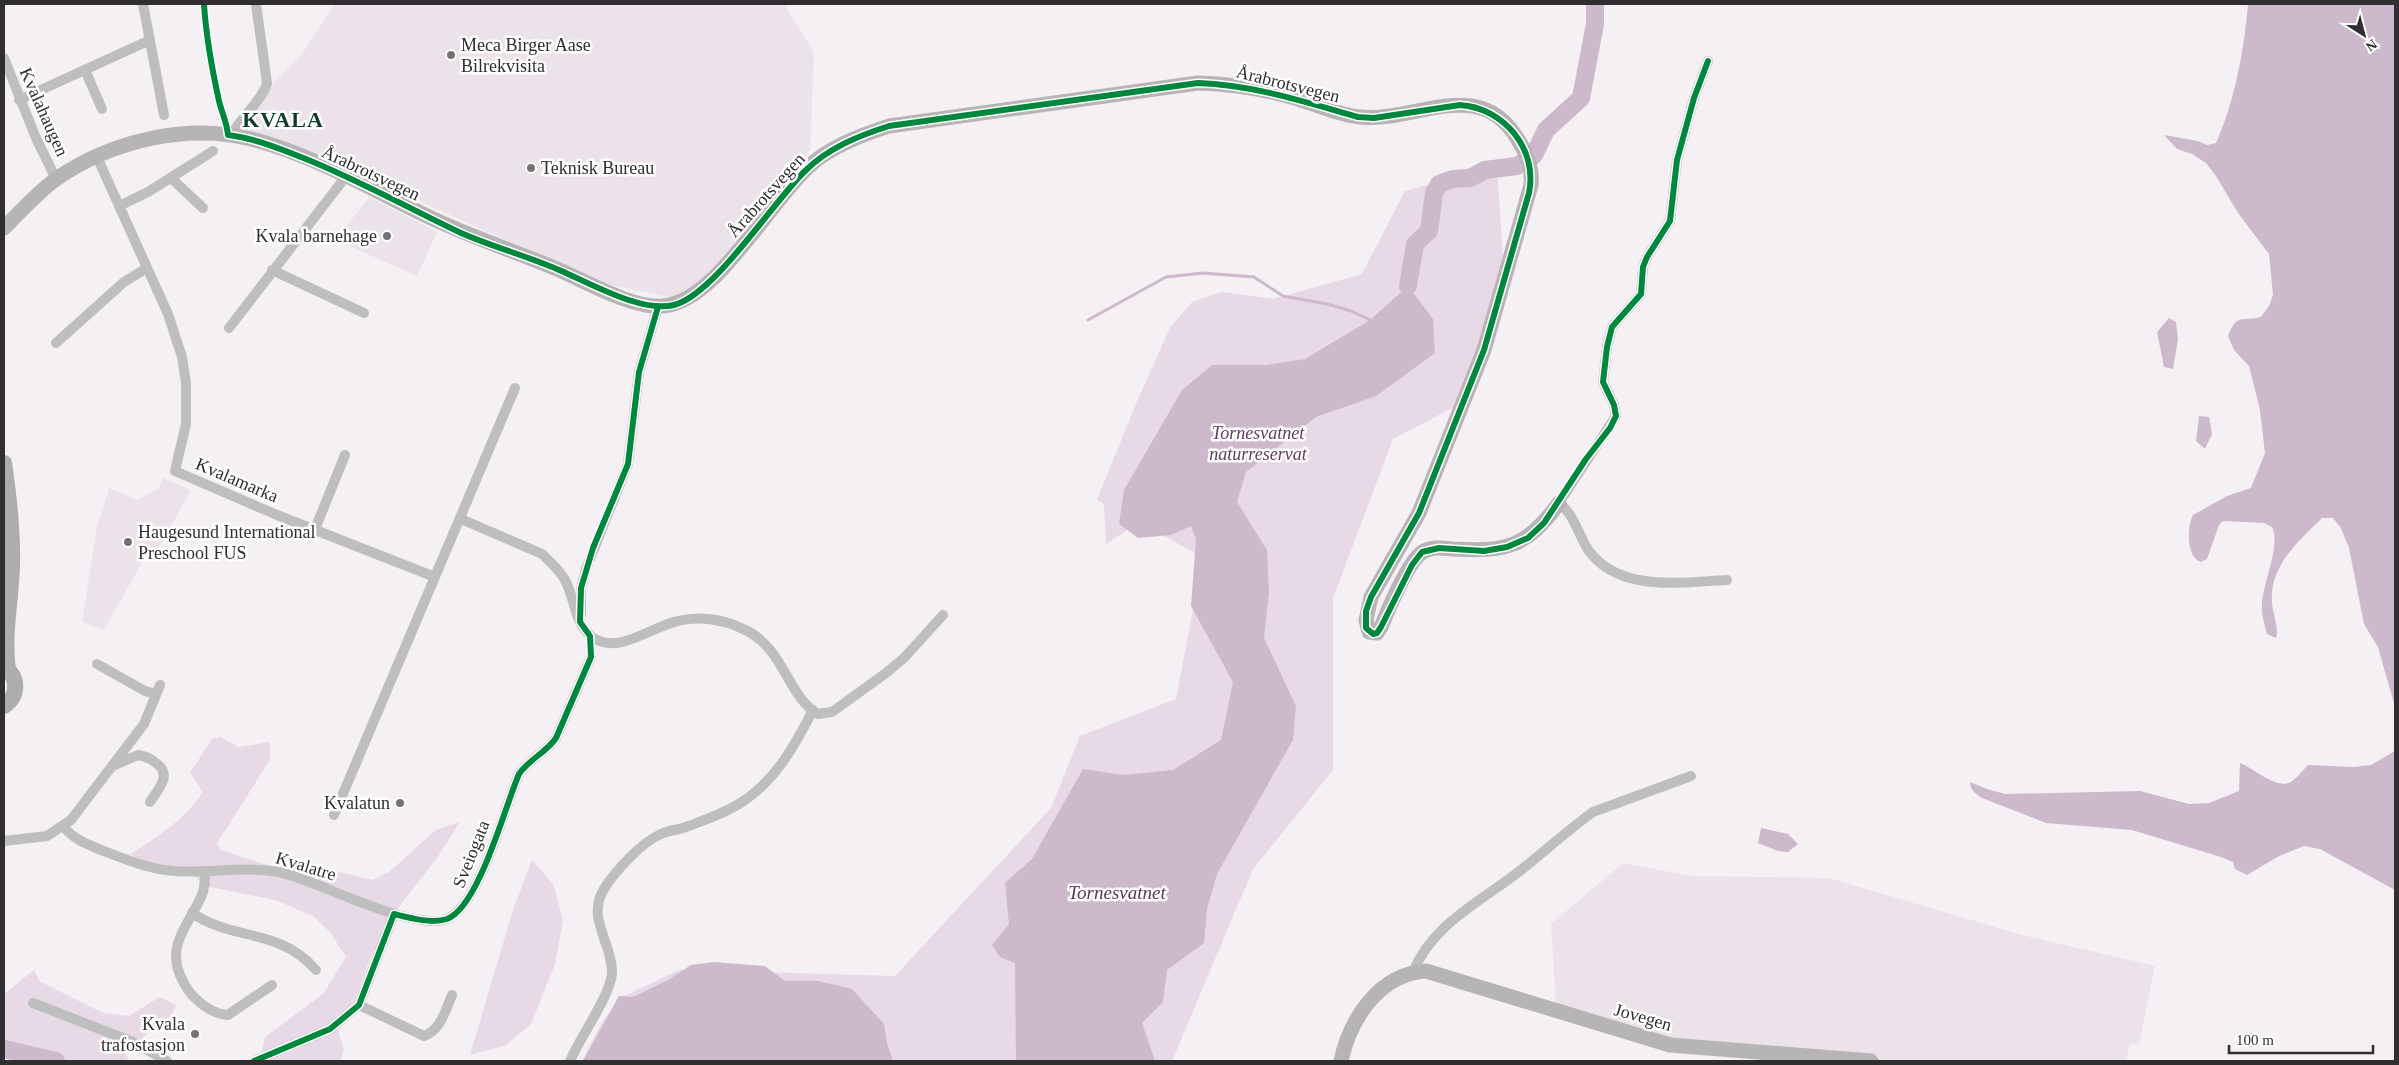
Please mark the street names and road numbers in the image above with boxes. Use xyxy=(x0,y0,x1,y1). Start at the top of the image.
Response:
street label: Årabrotsvegen xyxy=(1234,61,1342,107)
street label: Kvalahaugen xyxy=(16,65,72,159)
street label: Årabrotsvegen xyxy=(319,142,423,204)
street label: Årabrotsvegen xyxy=(723,149,809,241)
street label: Kvalamarka xyxy=(193,454,281,506)
street label: Sveiogata xyxy=(448,817,494,891)
street label: Kvalatre xyxy=(273,847,339,885)
street label: Jovegen xyxy=(1612,999,1674,1035)

